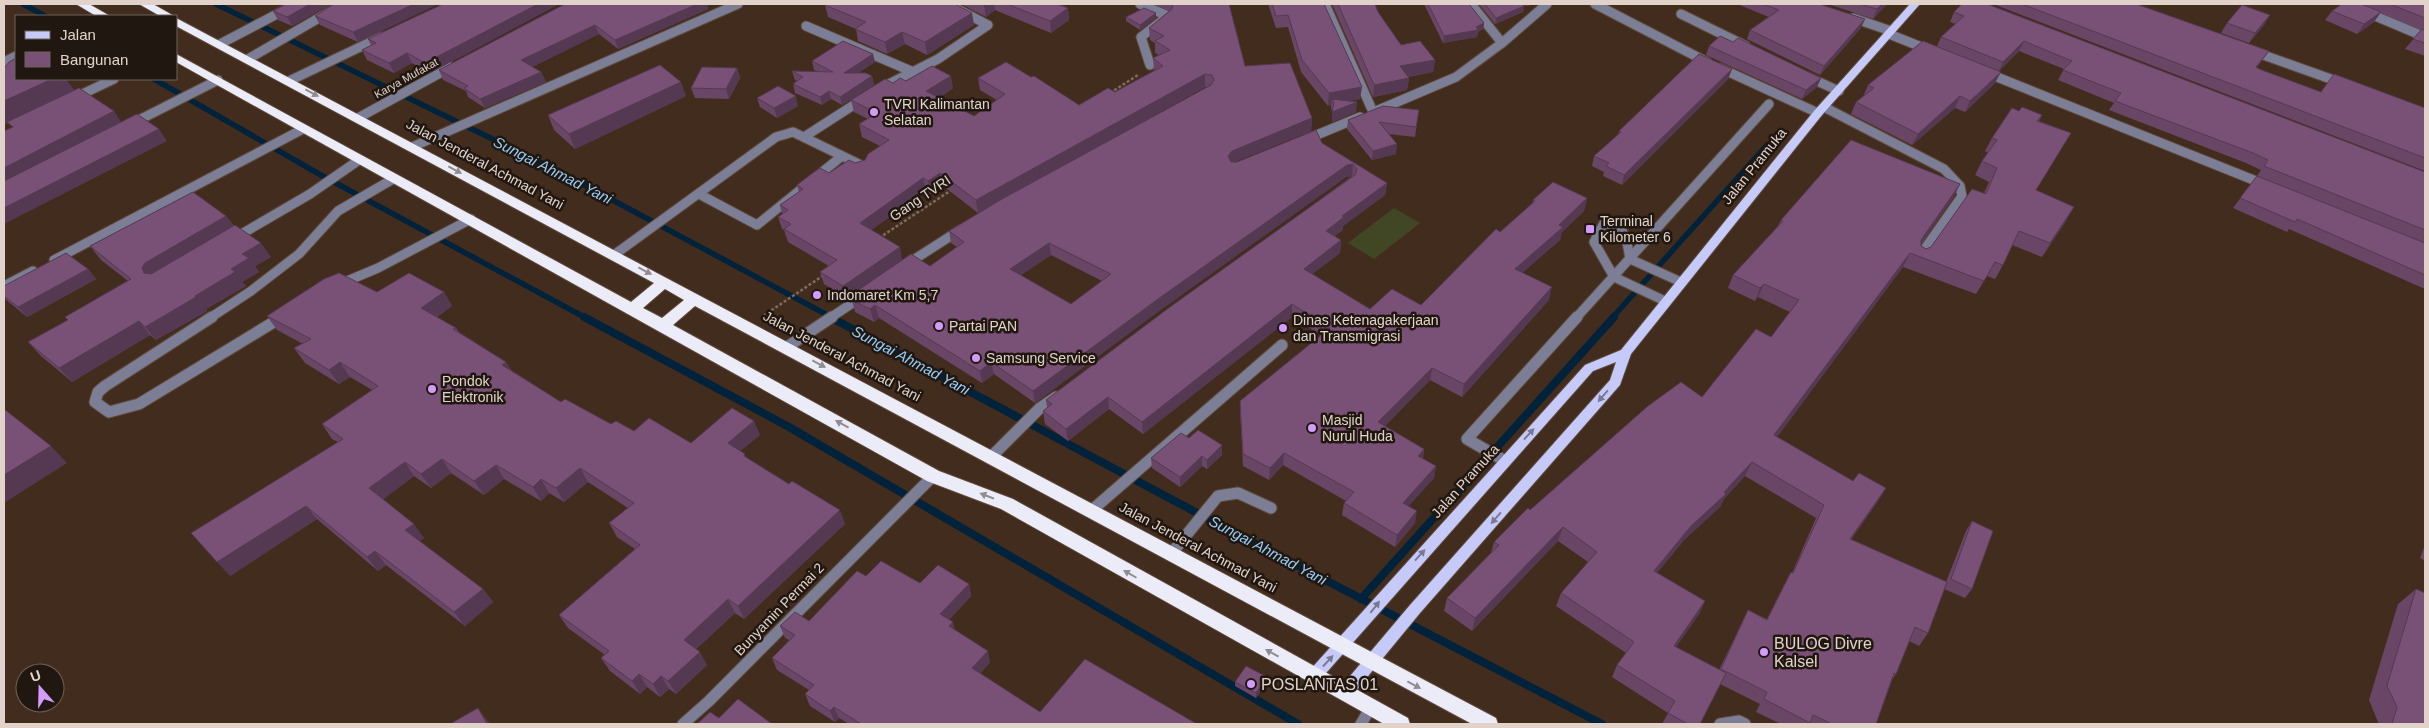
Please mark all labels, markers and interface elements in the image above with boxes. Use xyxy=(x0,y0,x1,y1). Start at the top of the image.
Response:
legend xyxy=(15,15,178,80)
text: Jalan xyxy=(60,26,96,43)
text: Bangunan xyxy=(60,51,128,68)
street label: Karya Mufakat xyxy=(372,56,440,100)
one-way arrow xyxy=(305,89,319,97)
place label: TVRI Kalimantan Selatan xyxy=(884,96,990,128)
marker: TVRI Kalimantan Selatan xyxy=(868,106,880,118)
street label: Jalan Jenderal Achmad Yani xyxy=(403,116,567,212)
street label: Jalan Pramuka xyxy=(1718,125,1790,207)
water label: Sungai Ahmad Yani xyxy=(491,133,616,208)
one-way arrow xyxy=(448,166,462,174)
street label: Gang TVRI xyxy=(887,172,953,224)
place label: Terminal Kilometer 6 xyxy=(1600,213,1671,245)
marker: Terminal Kilometer 6 xyxy=(1584,223,1596,235)
one-way arrow xyxy=(637,267,652,275)
place label: Indomaret Km 5,7 xyxy=(827,287,938,303)
marker: Indomaret Km 5,7 xyxy=(811,289,823,301)
street label: Jalan Jenderal Achmad Yani xyxy=(760,308,924,404)
place label: Dinas Ketenagakerjaan dan Transmigrasi xyxy=(1293,312,1439,344)
place label: Partai PAN xyxy=(949,318,1017,334)
marker: Partai PAN xyxy=(933,320,945,332)
water label: Sungai Ahmad Yani xyxy=(849,322,973,398)
marker: Dinas Ketenagakerjaan dan Transmigrasi xyxy=(1277,322,1289,334)
place label: Samsung Service xyxy=(986,350,1096,366)
marker: Samsung Service xyxy=(970,352,982,364)
one-way arrow xyxy=(812,360,826,368)
place label: Pondok Elektronik xyxy=(442,373,504,405)
marker: Pondok Elektronik xyxy=(426,383,438,395)
one-way arrow xyxy=(1598,390,1609,403)
place label: Masjid Nurul Huda xyxy=(1322,412,1393,444)
one-way arrow xyxy=(835,420,848,429)
marker: Masjid Nurul Huda xyxy=(1306,422,1318,434)
one-way arrow xyxy=(1524,428,1535,441)
street label: Jalan Pramuka xyxy=(1428,441,1502,521)
one-way arrow xyxy=(979,492,994,500)
street label: Jalan Jenderal Achmad Yani xyxy=(1116,499,1280,595)
water label: Sungai Ahmad Yani xyxy=(1206,512,1330,588)
one-way arrow xyxy=(1490,512,1502,524)
one-way arrow xyxy=(1414,549,1426,561)
street label: Bunyamin Permai 2 xyxy=(731,559,827,658)
one-way arrow xyxy=(1123,569,1136,578)
one-way arrow xyxy=(1370,601,1381,614)
place label: BULOG Divre Kalsel xyxy=(1774,635,1872,670)
marker: BULOG Divre Kalsel xyxy=(1758,646,1770,658)
one-way arrow xyxy=(1265,648,1278,657)
one-way arrow xyxy=(1322,656,1334,668)
north arrow xyxy=(15,663,65,713)
text: U xyxy=(28,667,43,685)
place label: POSLANTAS 01 xyxy=(1261,676,1378,693)
marker: POSLANTAS 01 xyxy=(1245,678,1257,690)
one-way arrow xyxy=(1407,681,1421,689)

